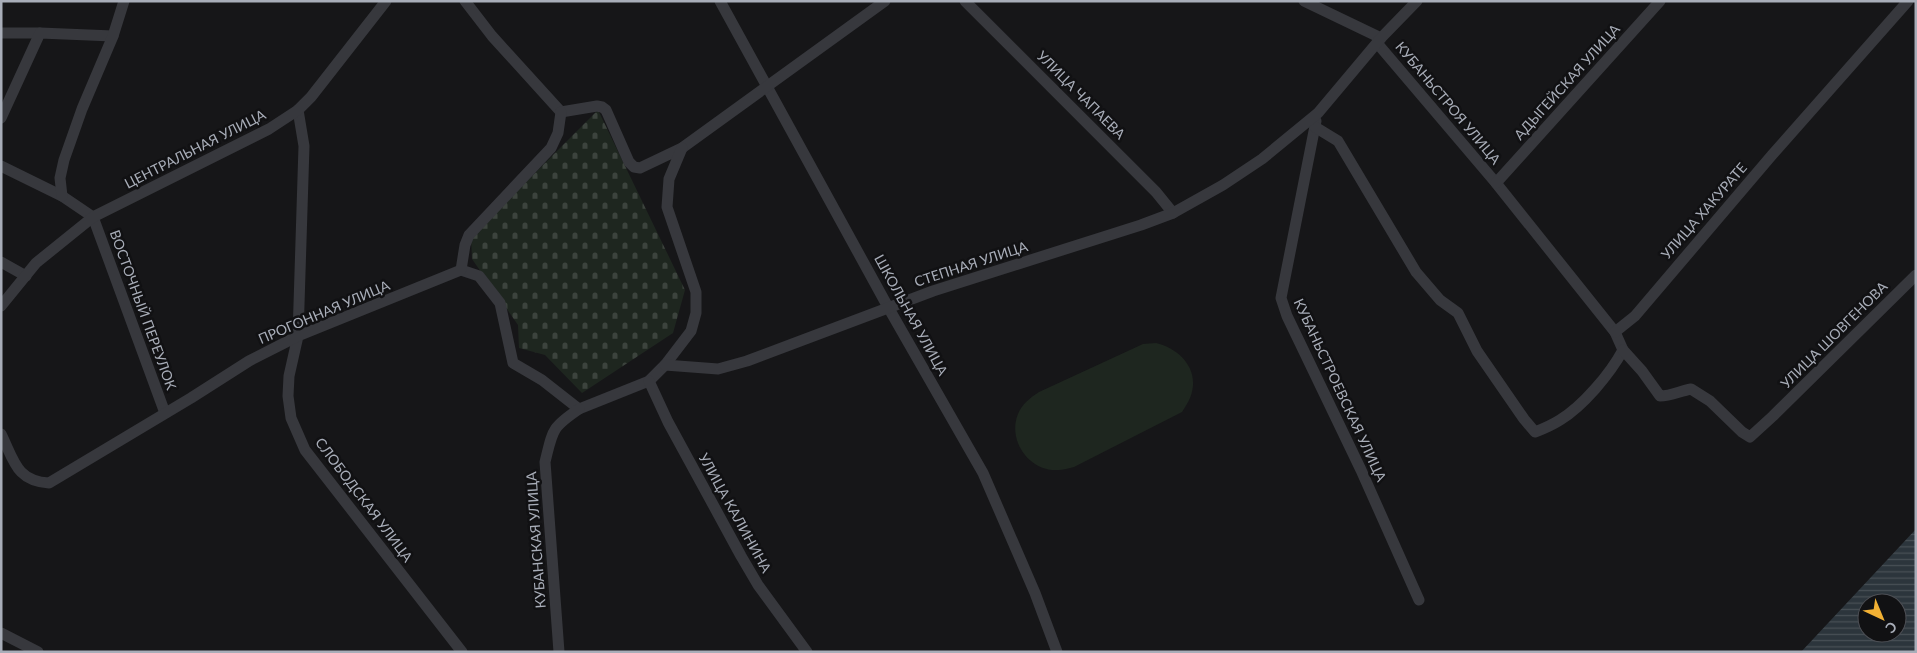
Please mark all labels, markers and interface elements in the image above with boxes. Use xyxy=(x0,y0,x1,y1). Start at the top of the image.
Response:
street label: АДЫГЕЙСКАЯ УЛИЦА xyxy=(1510,20,1623,143)
street label: КУБАНЬСТРОЯ УЛИЦА xyxy=(1392,38,1505,168)
street label: УЛИЦА ЧАПАЕВА xyxy=(1034,47,1129,143)
street label: ЦЕНТРАЛЬНАЯ УЛИЦА xyxy=(121,105,269,192)
street label: УЛИЦА ХАКУРАТЕ xyxy=(1657,159,1750,262)
street label: ВОСТОЧНЫЙ ПЕРЕУЛОК xyxy=(107,228,181,393)
street label: СТЕПНАЯ УЛИЦА xyxy=(912,237,1030,290)
street label: ШКОЛЬНАЯ УЛИЦА xyxy=(871,251,952,379)
street label: ПРОГОННАЯ УЛИЦА xyxy=(256,276,393,347)
street label: УЛИЦА ШОВГЕНОВА xyxy=(1777,277,1891,392)
street label: КУБАНЬСТРОЕВСКАЯ УЛИЦА xyxy=(1290,296,1391,484)
street label: СЛОБОДСКАЯ УЛИЦА xyxy=(312,434,417,566)
street label: УЛИЦА КАЛИНИНА xyxy=(695,450,776,576)
street label: КУБАНСКАЯ УЛИЦА xyxy=(522,471,549,609)
north arrow xyxy=(1857,593,1907,643)
text: С xyxy=(1882,618,1901,638)

